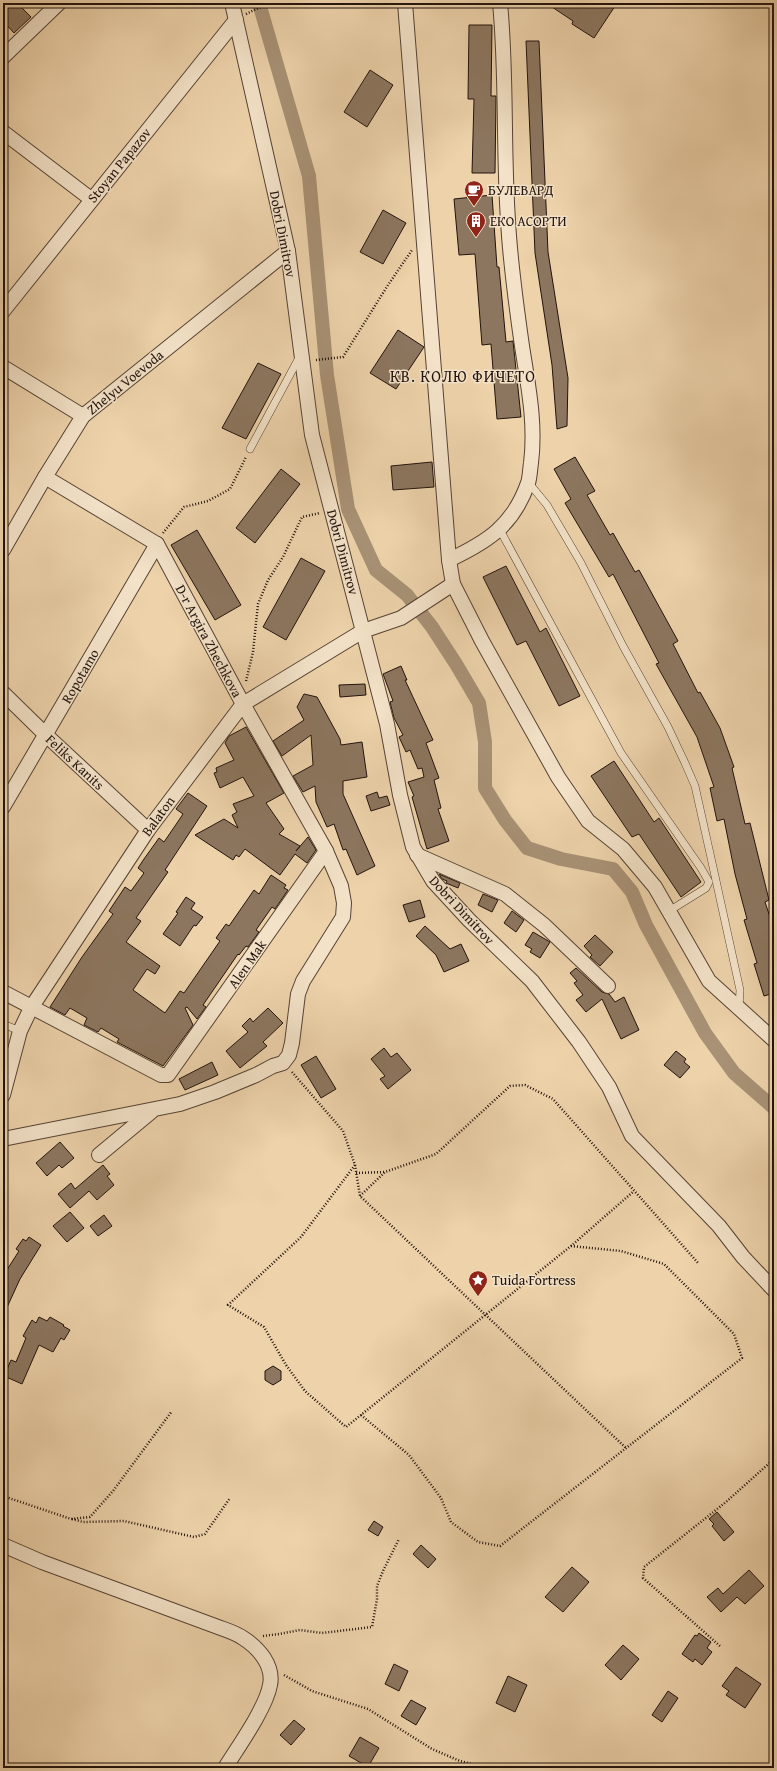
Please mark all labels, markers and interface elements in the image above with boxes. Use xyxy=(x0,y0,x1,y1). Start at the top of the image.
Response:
street label: Stoyan Papazov xyxy=(82,123,156,207)
cafe icon: БУЛЕВАРД xyxy=(463,179,485,207)
place label: БУЛЕВАРД xyxy=(488,180,553,200)
street label: Dobri Dimitrov xyxy=(265,189,301,279)
building icon: ЕКО АСОРТИ xyxy=(465,210,487,238)
place label: ЕКО АСОРТИ xyxy=(490,211,567,231)
street label: Zhelyu Voevoda xyxy=(82,345,168,419)
district label: КВ. КОЛЮ ФИЧЕТО xyxy=(390,364,536,388)
street label: Dobri Dimitrov xyxy=(322,507,364,597)
street label: D-r Argira Zhechkova xyxy=(171,581,247,701)
street label: Ropotamo xyxy=(56,645,104,707)
street label: Feliks Kanits xyxy=(41,730,109,794)
street label: Balaton xyxy=(137,792,179,840)
street label: Dobri Dimitrov xyxy=(425,871,499,949)
street label: Alen Mak xyxy=(223,935,272,992)
place icon: Tuida Fortress xyxy=(467,1269,489,1297)
place label: Tuida Fortress xyxy=(492,1270,576,1290)

